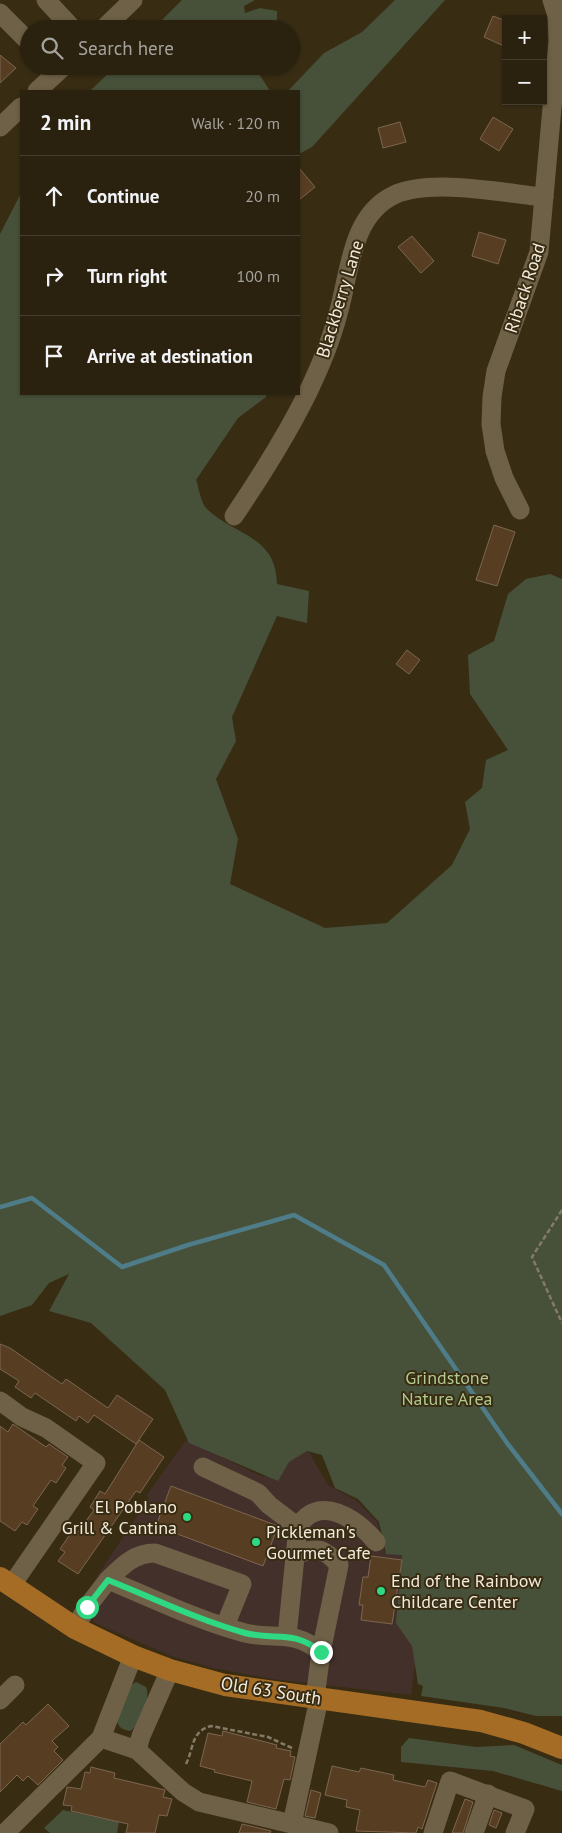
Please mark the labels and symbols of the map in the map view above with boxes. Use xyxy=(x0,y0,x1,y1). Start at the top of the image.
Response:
street label: Blackberry Lane xyxy=(311,237,368,361)
street label: Riback Road xyxy=(499,240,550,336)
park label: Grindstone Nature Area xyxy=(401,1366,493,1410)
place label: El Poblano Grill & Cantina xyxy=(62,1495,177,1539)
marker: El Poblano Grill & Cantina xyxy=(181,1511,193,1523)
place label: Pickleman's Gourmet Cafe xyxy=(266,1520,371,1564)
marker: Pickleman's Gourmet Cafe xyxy=(250,1536,262,1548)
place label: End of the Rainbow Childcare Center xyxy=(391,1569,542,1613)
marker: End of the Rainbow Childcare Center xyxy=(375,1585,387,1597)
route start xyxy=(76,1596,99,1619)
route end xyxy=(310,1641,333,1664)
street label: Old 63 South xyxy=(219,1671,323,1710)

